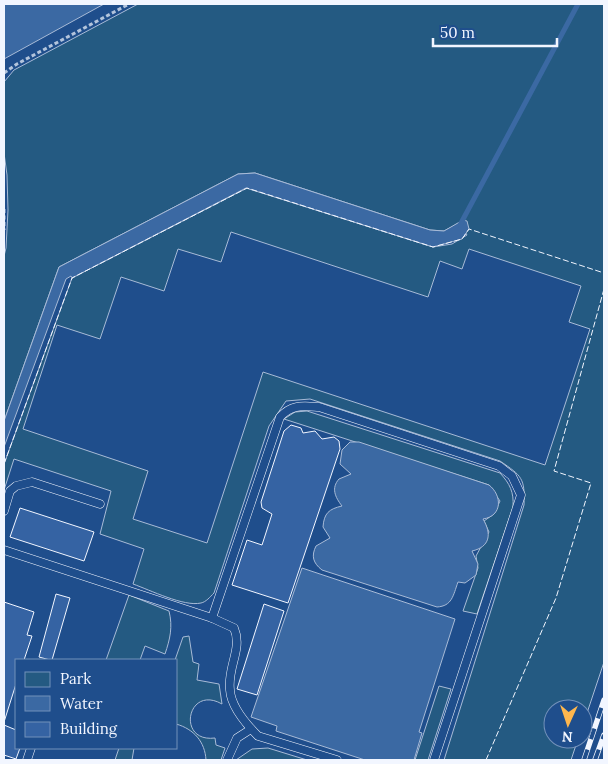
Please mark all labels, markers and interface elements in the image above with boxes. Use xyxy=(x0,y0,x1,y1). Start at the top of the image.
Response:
scale bar xyxy=(433,15,557,47)
text: 50 m xyxy=(440,23,475,42)
legend xyxy=(15,659,178,749)
text: Park xyxy=(60,669,91,688)
text: Water xyxy=(60,694,103,713)
north arrow xyxy=(543,699,593,749)
text: Building xyxy=(60,719,118,738)
text: N xyxy=(561,728,573,746)

